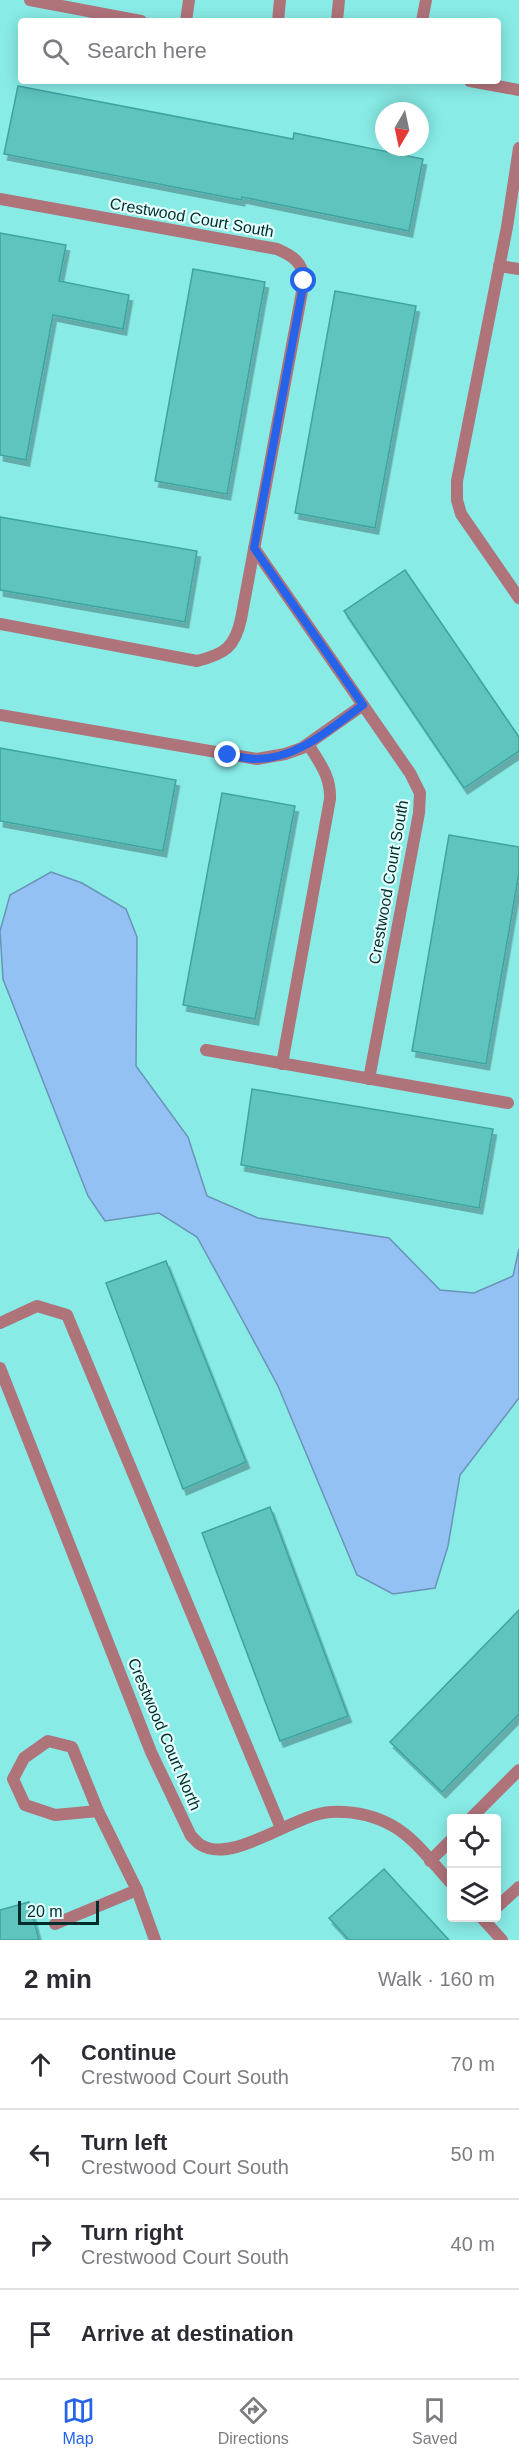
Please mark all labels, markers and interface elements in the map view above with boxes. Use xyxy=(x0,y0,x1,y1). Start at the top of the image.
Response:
search box xyxy=(18,18,501,84)
icon: search xyxy=(39,35,72,68)
text: Search here xyxy=(87,38,207,63)
north arrow xyxy=(375,102,429,156)
street label: Crestwood Court South xyxy=(109,195,275,240)
route start xyxy=(290,267,316,293)
route end xyxy=(214,741,240,767)
street label: Crestwood Court South xyxy=(366,799,411,965)
street label: Crestwood Court North xyxy=(125,1656,204,1813)
map controls xyxy=(447,1814,501,1922)
button: locate xyxy=(447,1814,501,1868)
button: layers xyxy=(447,1868,501,1922)
scale bar xyxy=(18,1898,99,1926)
text: 20 m xyxy=(27,1903,63,1920)
text: 2 min xyxy=(24,1964,92,1994)
text: Walk · 160 m xyxy=(378,1968,495,1990)
text: Continue xyxy=(81,2040,176,2065)
icon: ahead xyxy=(24,2048,57,2081)
text: 70 m xyxy=(451,2053,495,2075)
text: Crestwood Court South xyxy=(81,2066,289,2088)
text: Turn left xyxy=(81,2130,167,2155)
icon: left xyxy=(24,2138,57,2171)
text: 50 m xyxy=(451,2143,495,2165)
text: Crestwood Court South xyxy=(81,2156,289,2178)
text: Turn right xyxy=(81,2220,183,2245)
icon: right xyxy=(24,2228,57,2261)
text: 40 m xyxy=(451,2233,495,2255)
text: Crestwood Court South xyxy=(81,2246,289,2268)
icon: arrive xyxy=(24,2318,57,2351)
text: Arrive at destination xyxy=(81,2321,294,2346)
tab: Map xyxy=(62,2394,95,2448)
tab: Directions xyxy=(218,2394,289,2448)
tab: Saved xyxy=(412,2394,457,2448)

